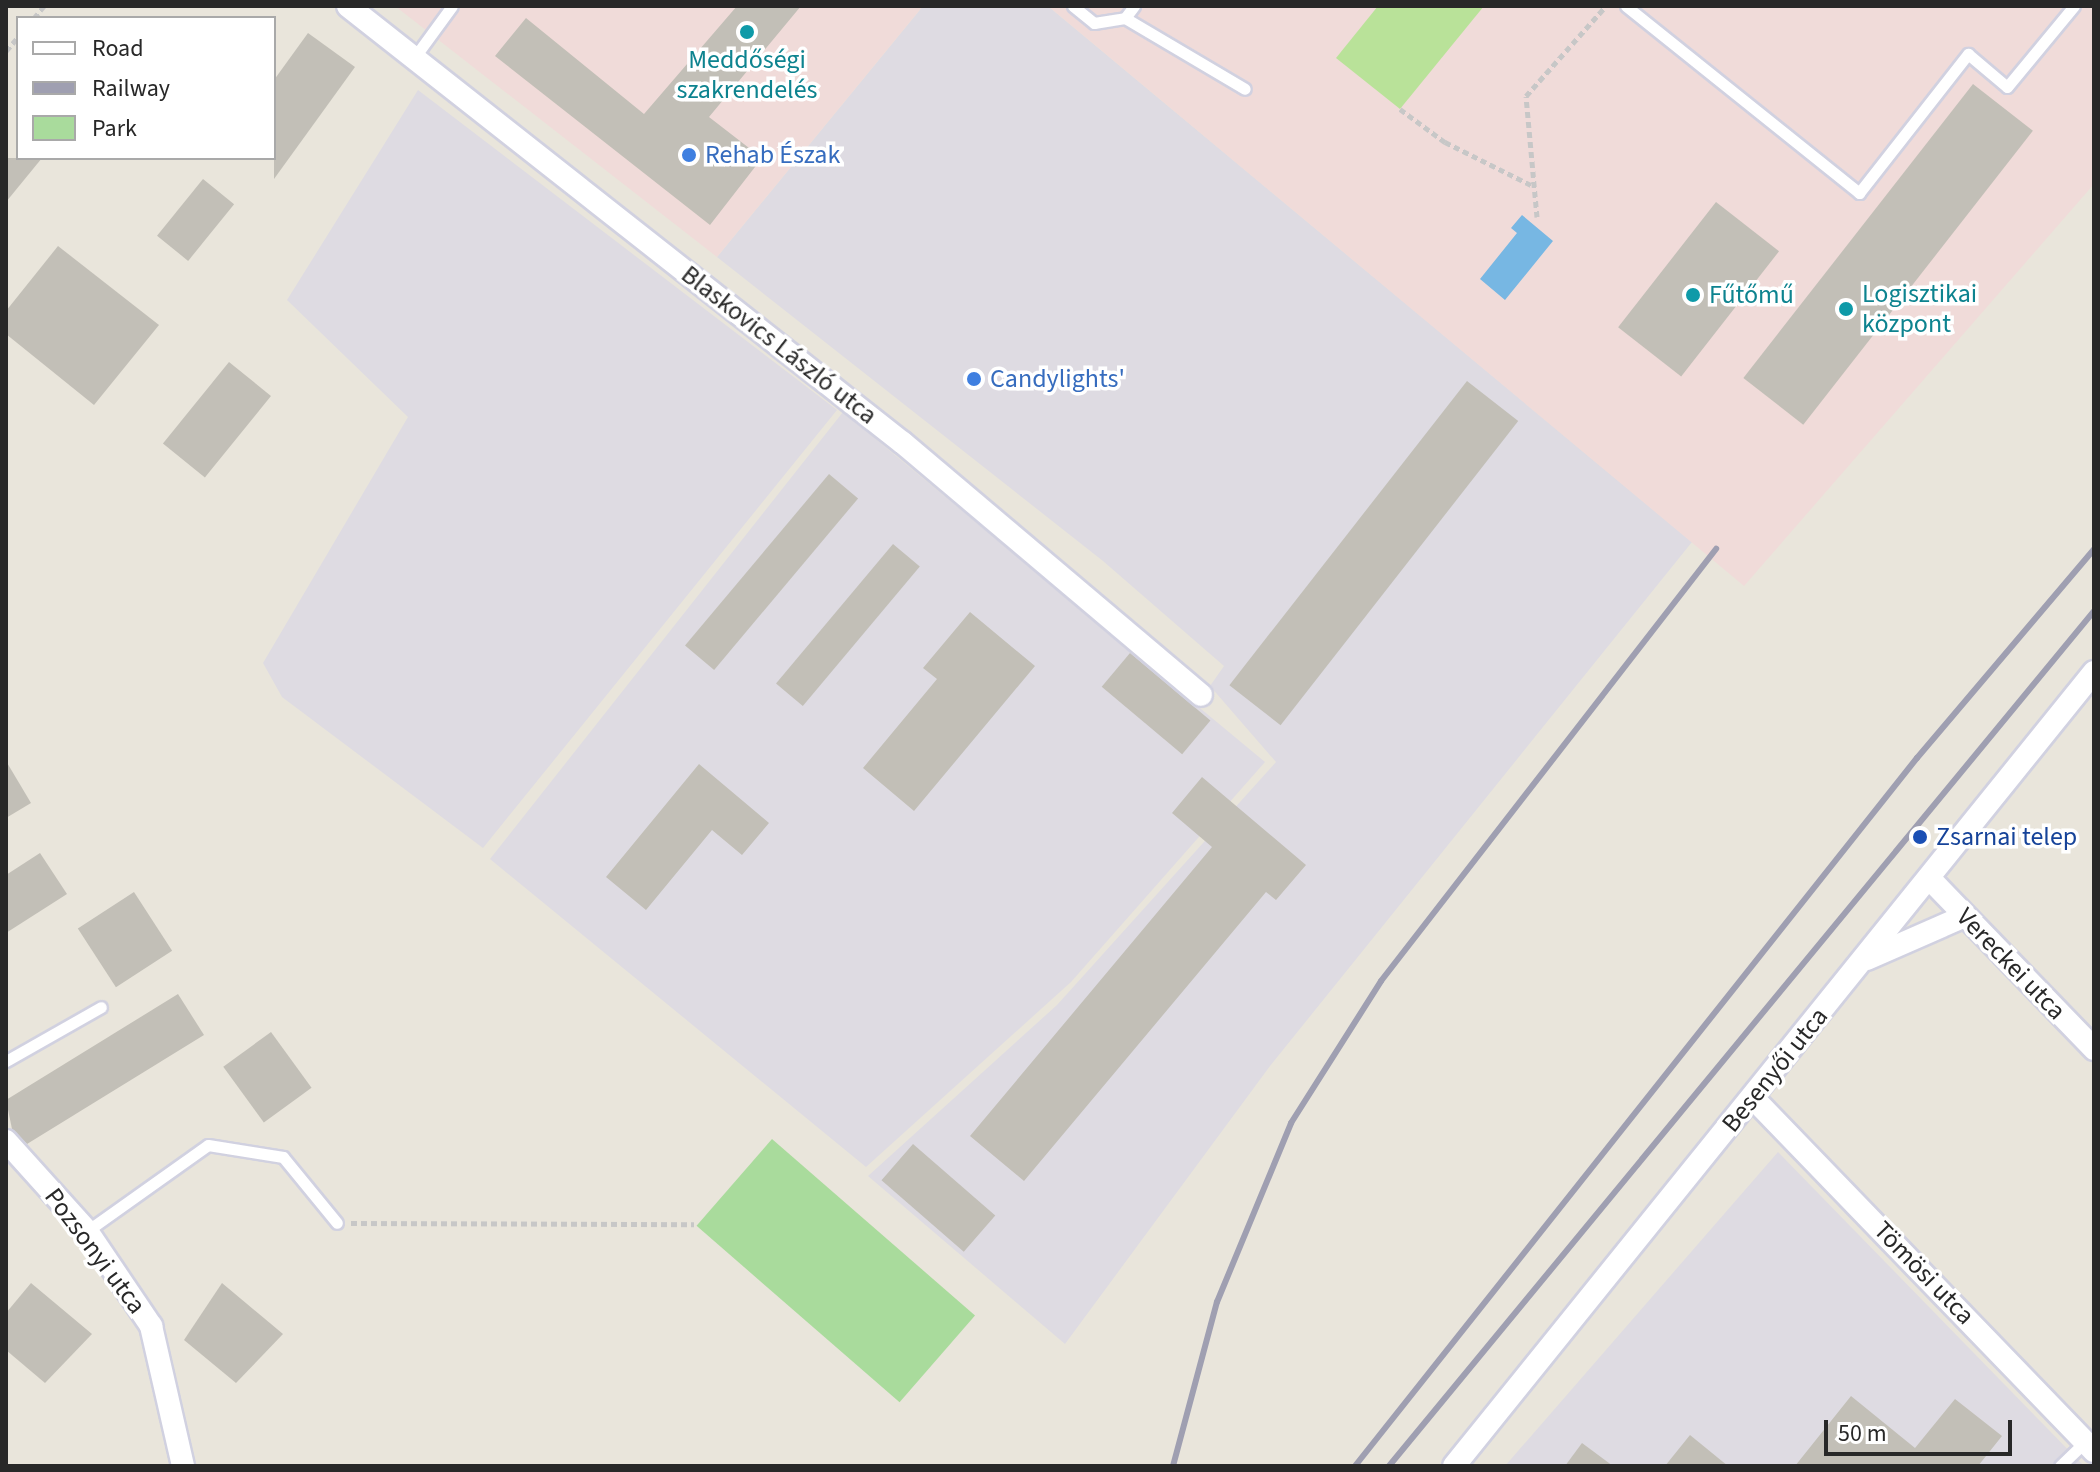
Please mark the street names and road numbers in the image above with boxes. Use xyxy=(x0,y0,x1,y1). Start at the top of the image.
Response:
street label: Blaskovics László utca xyxy=(675,259,883,431)
street label: Vereckei utca xyxy=(1950,902,2072,1026)
street label: Besenyői utca xyxy=(1715,1001,1835,1139)
street label: Pozsonyi utca xyxy=(38,1182,152,1320)
street label: Tömösi utca xyxy=(1867,1215,1981,1331)

